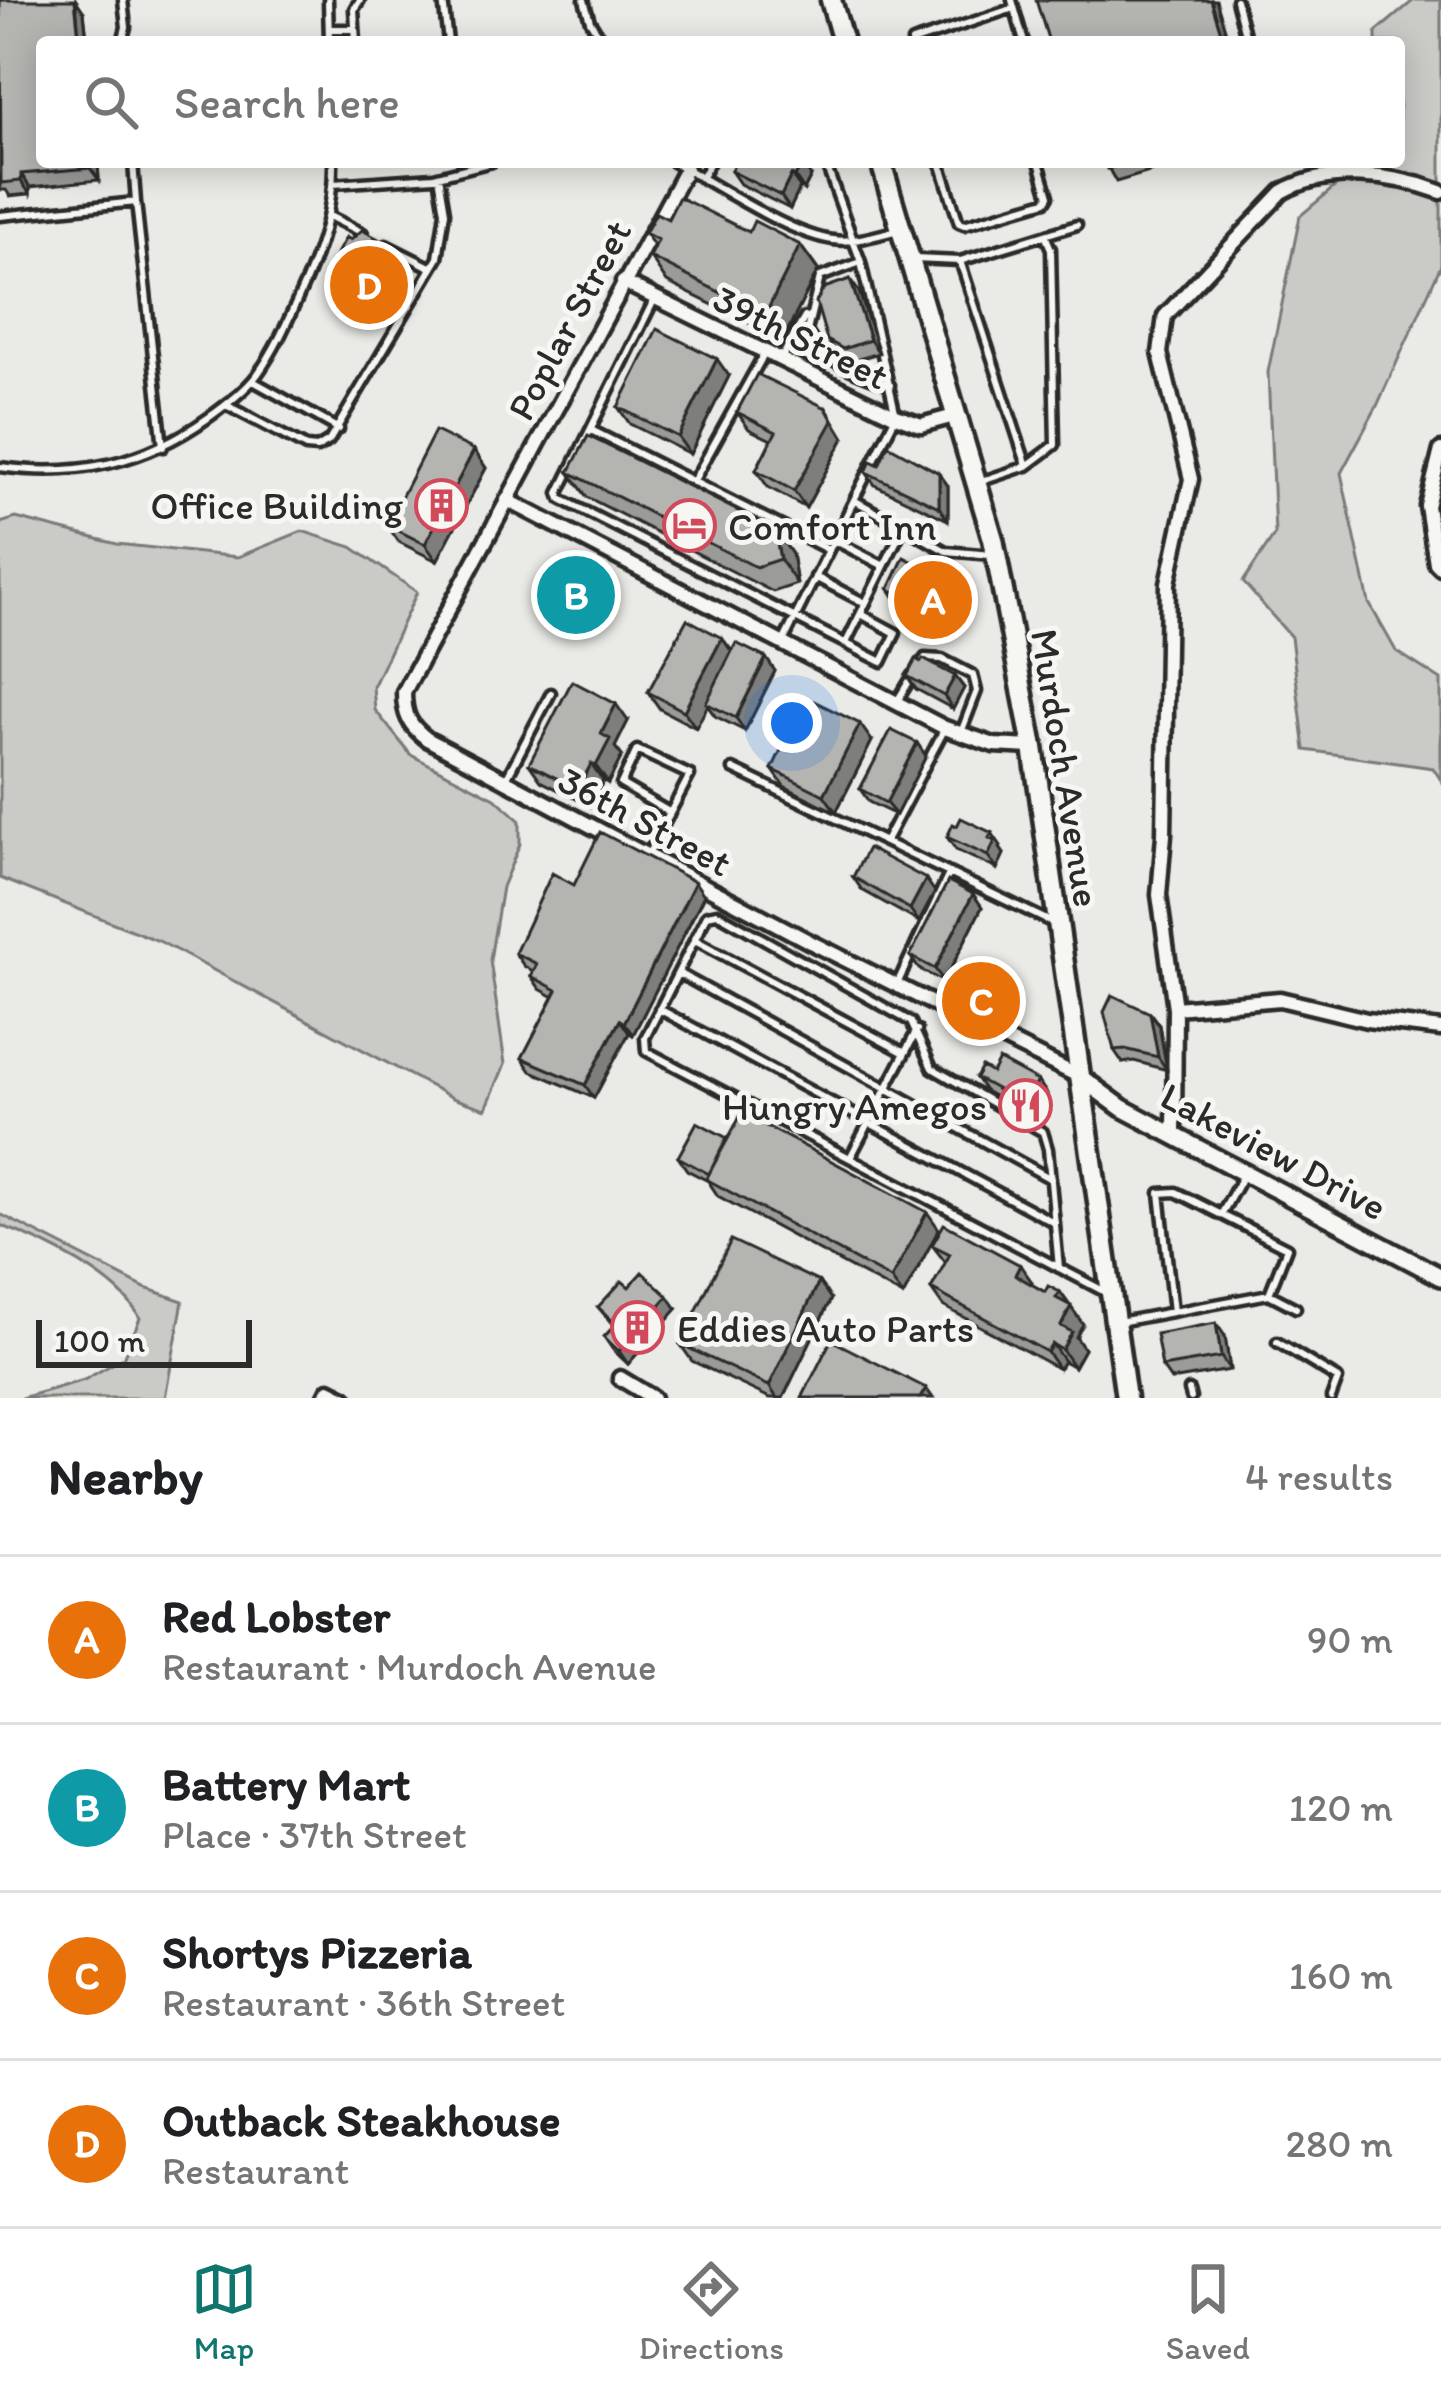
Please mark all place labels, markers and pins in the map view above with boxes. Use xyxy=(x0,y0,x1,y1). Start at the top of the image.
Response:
pin: D xyxy=(330,240,408,330)
building icon: Office Building xyxy=(414,477,470,533)
place label: Office Building xyxy=(150,482,403,529)
hotel icon: Comfort Inn xyxy=(661,498,717,554)
place label: Comfort Inn xyxy=(728,503,937,550)
pin: B xyxy=(537,550,615,640)
pin: A xyxy=(894,555,972,645)
pin: C xyxy=(942,956,1020,1046)
restaurant icon: Hungry Amegos xyxy=(998,1078,1054,1134)
place label: Hungry Amegos xyxy=(722,1083,987,1130)
building icon: Eddies Auto Parts xyxy=(610,1300,666,1356)
place label: Eddies Auto Parts xyxy=(677,1305,974,1352)

